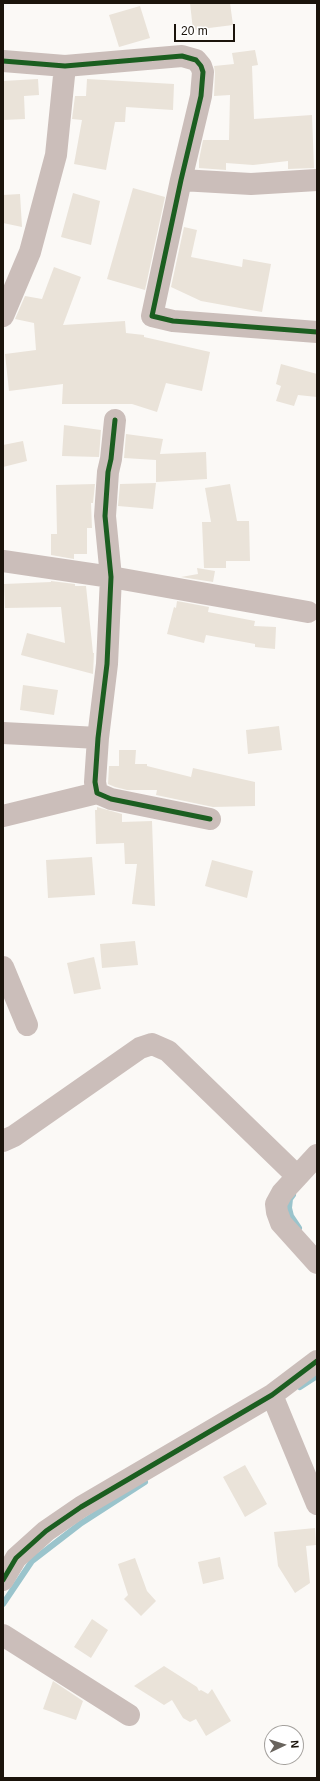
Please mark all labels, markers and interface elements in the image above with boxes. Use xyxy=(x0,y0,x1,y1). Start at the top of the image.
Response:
scale bar xyxy=(176,16,237,42)
text: 20 m xyxy=(181,24,208,38)
north arrow xyxy=(264,1725,304,1765)
text: N xyxy=(289,1740,301,1749)

